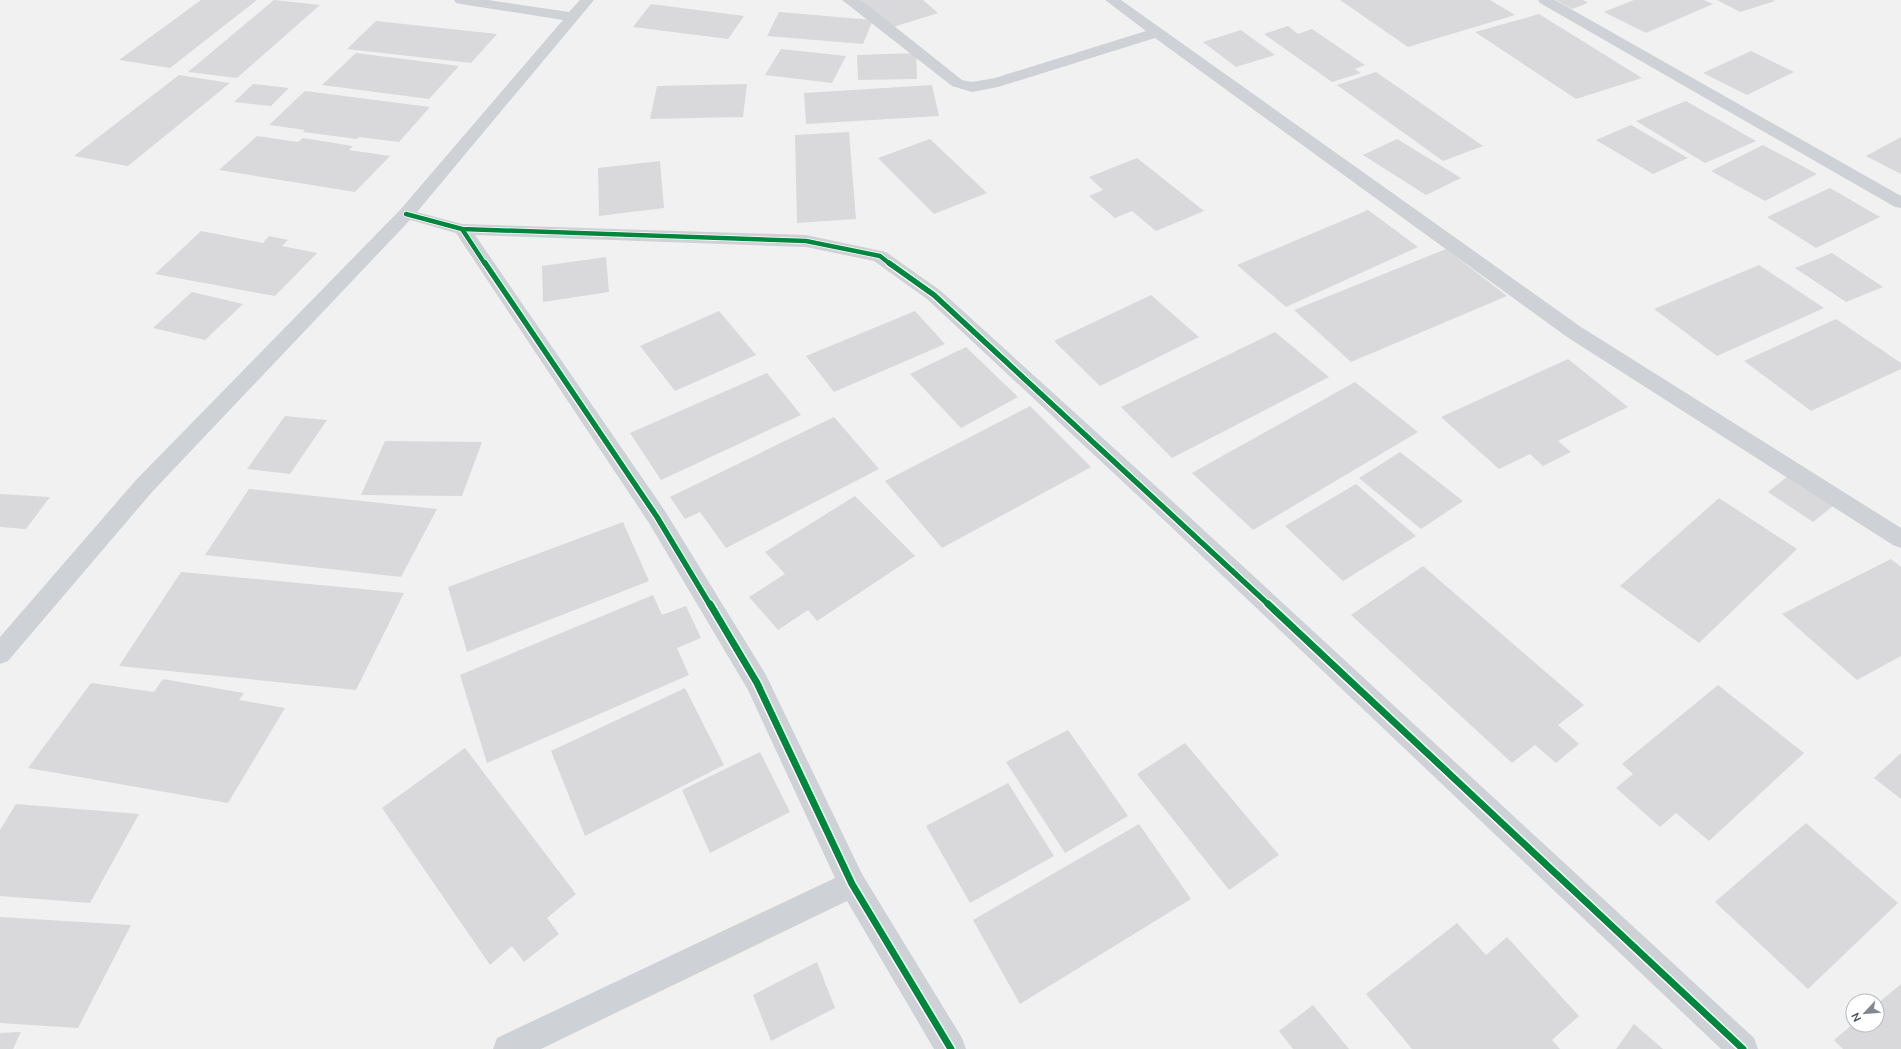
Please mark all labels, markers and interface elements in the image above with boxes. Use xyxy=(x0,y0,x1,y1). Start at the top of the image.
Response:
north arrow xyxy=(1845,993,1885,1033)
text: N xyxy=(1848,1010,1865,1024)

